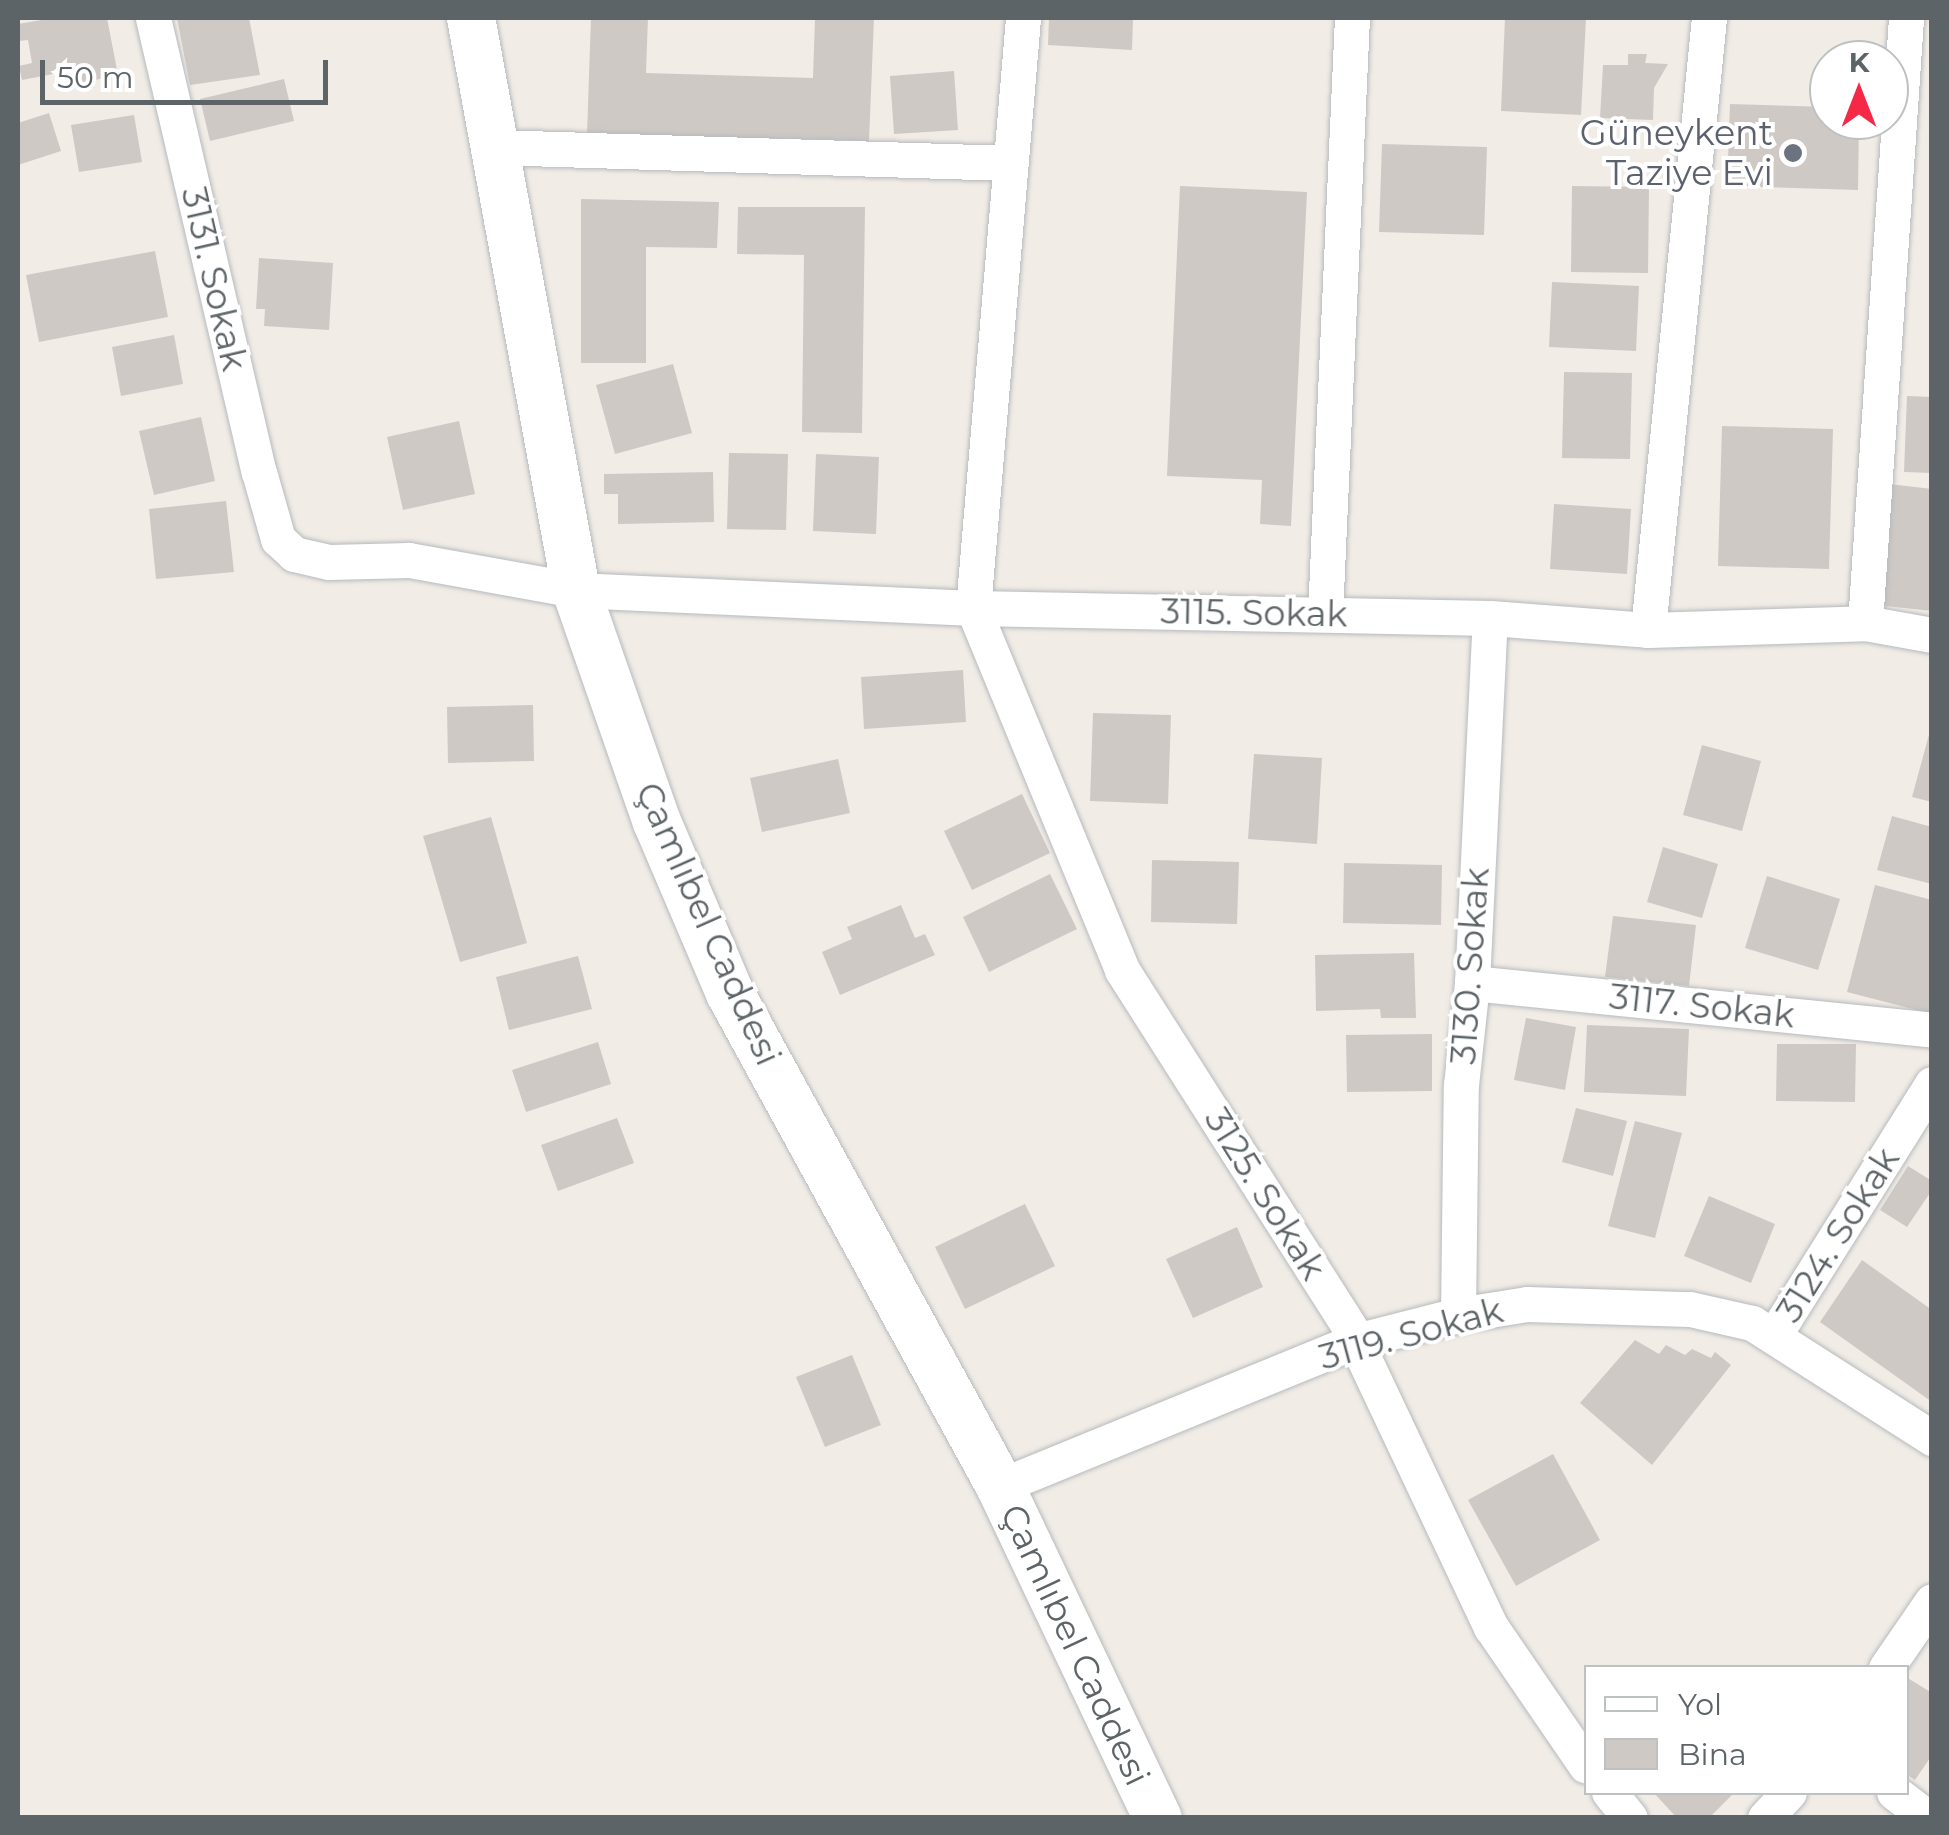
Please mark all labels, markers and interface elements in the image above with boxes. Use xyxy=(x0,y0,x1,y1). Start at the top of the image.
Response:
scale bar xyxy=(45,40,332,102)
north arrow xyxy=(1809,40,1909,140)
text: K xyxy=(1849,45,1869,79)
text: 50 m xyxy=(57,59,134,96)
place label: Güneykent Taziye Evi xyxy=(1580,112,1773,194)
marker: Güneykent Taziye Evi xyxy=(1782,142,1804,164)
street label: 3131. Sokak xyxy=(173,183,255,375)
street label: 3115. Sokak xyxy=(1160,590,1348,636)
street label: Çamlıbel Caddesi xyxy=(627,776,789,1072)
street label: 3130. Sokak xyxy=(1442,866,1498,1066)
street label: 3117. Sokak xyxy=(1607,975,1797,1037)
street label: 3125. Sokak xyxy=(1196,1100,1334,1288)
street label: 3124. Sokak xyxy=(1768,1140,1908,1330)
street label: 3119. Sokak xyxy=(1315,1289,1507,1379)
street label: Çamlıbel Caddesi xyxy=(992,1498,1158,1792)
legend xyxy=(1584,1665,1909,1795)
text: Yol xyxy=(1678,1686,1722,1723)
text: Bina xyxy=(1678,1736,1747,1773)

